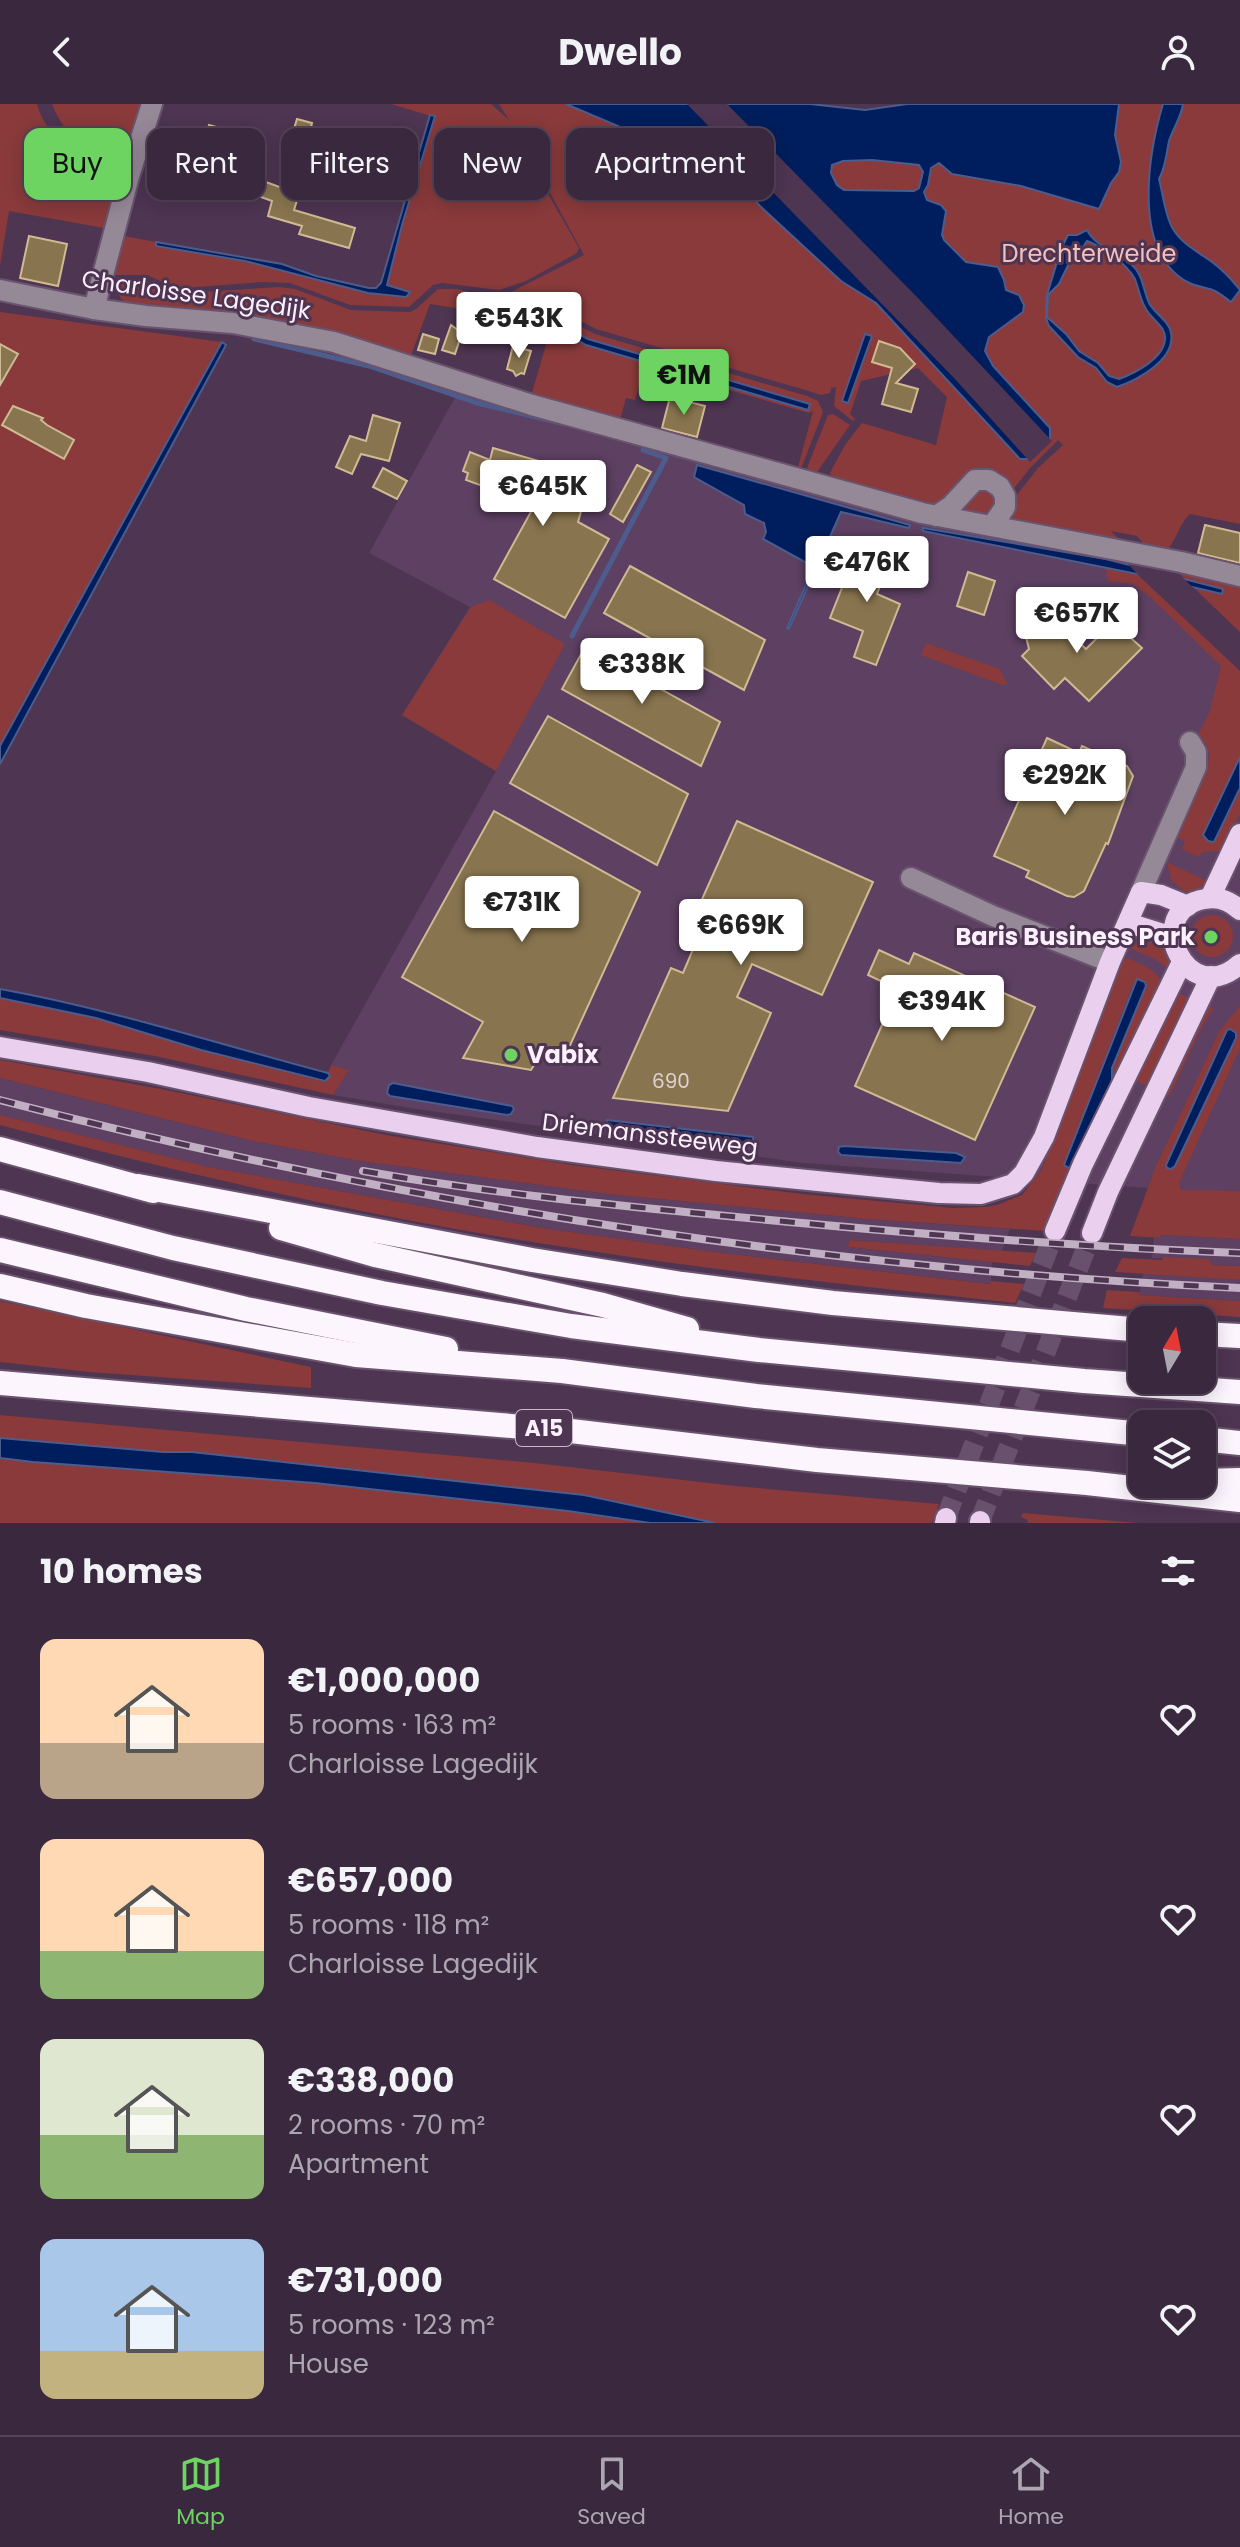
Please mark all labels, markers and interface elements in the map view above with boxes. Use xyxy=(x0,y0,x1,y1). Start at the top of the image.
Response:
text: Dwello xyxy=(558,27,682,78)
icon: back xyxy=(40,30,84,74)
icon: person xyxy=(1156,30,1200,74)
chip: Buy xyxy=(24,128,131,200)
chip: Rent xyxy=(147,128,265,200)
chip: Filters xyxy=(281,128,418,200)
chip: New xyxy=(434,128,550,200)
chip: Apartment xyxy=(566,128,774,200)
park label: Drechterweide xyxy=(1002,237,1176,270)
street label: Charloisse Lagedijk xyxy=(80,262,313,327)
pin: €543K xyxy=(463,292,575,360)
text: €543K xyxy=(474,300,564,336)
pin: €1M xyxy=(645,349,723,417)
text: €1M xyxy=(657,357,711,393)
pin: €645K xyxy=(487,460,599,528)
text: €645K xyxy=(498,468,588,504)
pin: €476K xyxy=(811,536,923,604)
text: €476K xyxy=(824,544,910,580)
pin: €657K xyxy=(1021,587,1133,655)
text: €657K xyxy=(1034,595,1120,631)
pin: €338K xyxy=(586,638,698,706)
text: €338K xyxy=(598,646,686,682)
pin: €292K xyxy=(1009,749,1121,817)
text: €292K xyxy=(1023,757,1107,793)
pin: €731K xyxy=(466,876,578,944)
text: €731K xyxy=(483,884,561,920)
pin: €669K xyxy=(685,899,797,967)
text: €669K xyxy=(697,907,785,943)
place label: Baris Business Park xyxy=(955,920,1195,953)
marker: Baris Business Park xyxy=(1202,928,1220,946)
pin: €394K xyxy=(886,975,998,1043)
text: €394K xyxy=(898,983,986,1019)
place label: Vabix xyxy=(527,1038,599,1071)
marker: Vabix xyxy=(502,1046,520,1064)
house number: 690 xyxy=(652,1067,690,1095)
street label: Driemanssteeweg xyxy=(540,1105,760,1164)
north arrow xyxy=(1128,1306,1216,1394)
map controls xyxy=(1128,1306,1216,1498)
road number: A15 xyxy=(516,1410,572,1446)
button: layers xyxy=(1128,1410,1216,1498)
text: 10 homes xyxy=(40,1547,203,1595)
icon: filters xyxy=(1156,1549,1200,1593)
text: €1,000,000 xyxy=(288,1656,480,1704)
icon: home xyxy=(104,1671,200,1767)
icon: heart xyxy=(1156,1697,1200,1741)
text: 5 rooms · 163 m² xyxy=(288,1707,496,1743)
text: Charloisse Lagedijk xyxy=(288,1746,538,1782)
text: €657,000 xyxy=(288,1856,453,1904)
icon: home xyxy=(104,1871,200,1967)
icon: heart xyxy=(1156,1897,1200,1941)
text: 5 rooms · 118 m² xyxy=(288,1907,489,1943)
text: Charloisse Lagedijk xyxy=(288,1946,538,1982)
text: €338,000 xyxy=(288,2056,455,2104)
icon: home xyxy=(104,2071,200,2167)
icon: heart xyxy=(1156,2097,1200,2141)
text: 2 rooms · 70 m² xyxy=(288,2107,485,2143)
text: Apartment xyxy=(288,2146,429,2182)
text: €731,000 xyxy=(288,2256,443,2304)
icon: home xyxy=(104,2271,200,2367)
icon: heart xyxy=(1156,2297,1200,2341)
text: 5 rooms · 123 m² xyxy=(288,2307,495,2343)
text: House xyxy=(288,2346,369,2382)
tab: Map xyxy=(176,2452,225,2533)
tab: Saved xyxy=(577,2452,646,2533)
tab: Home xyxy=(998,2452,1064,2533)

